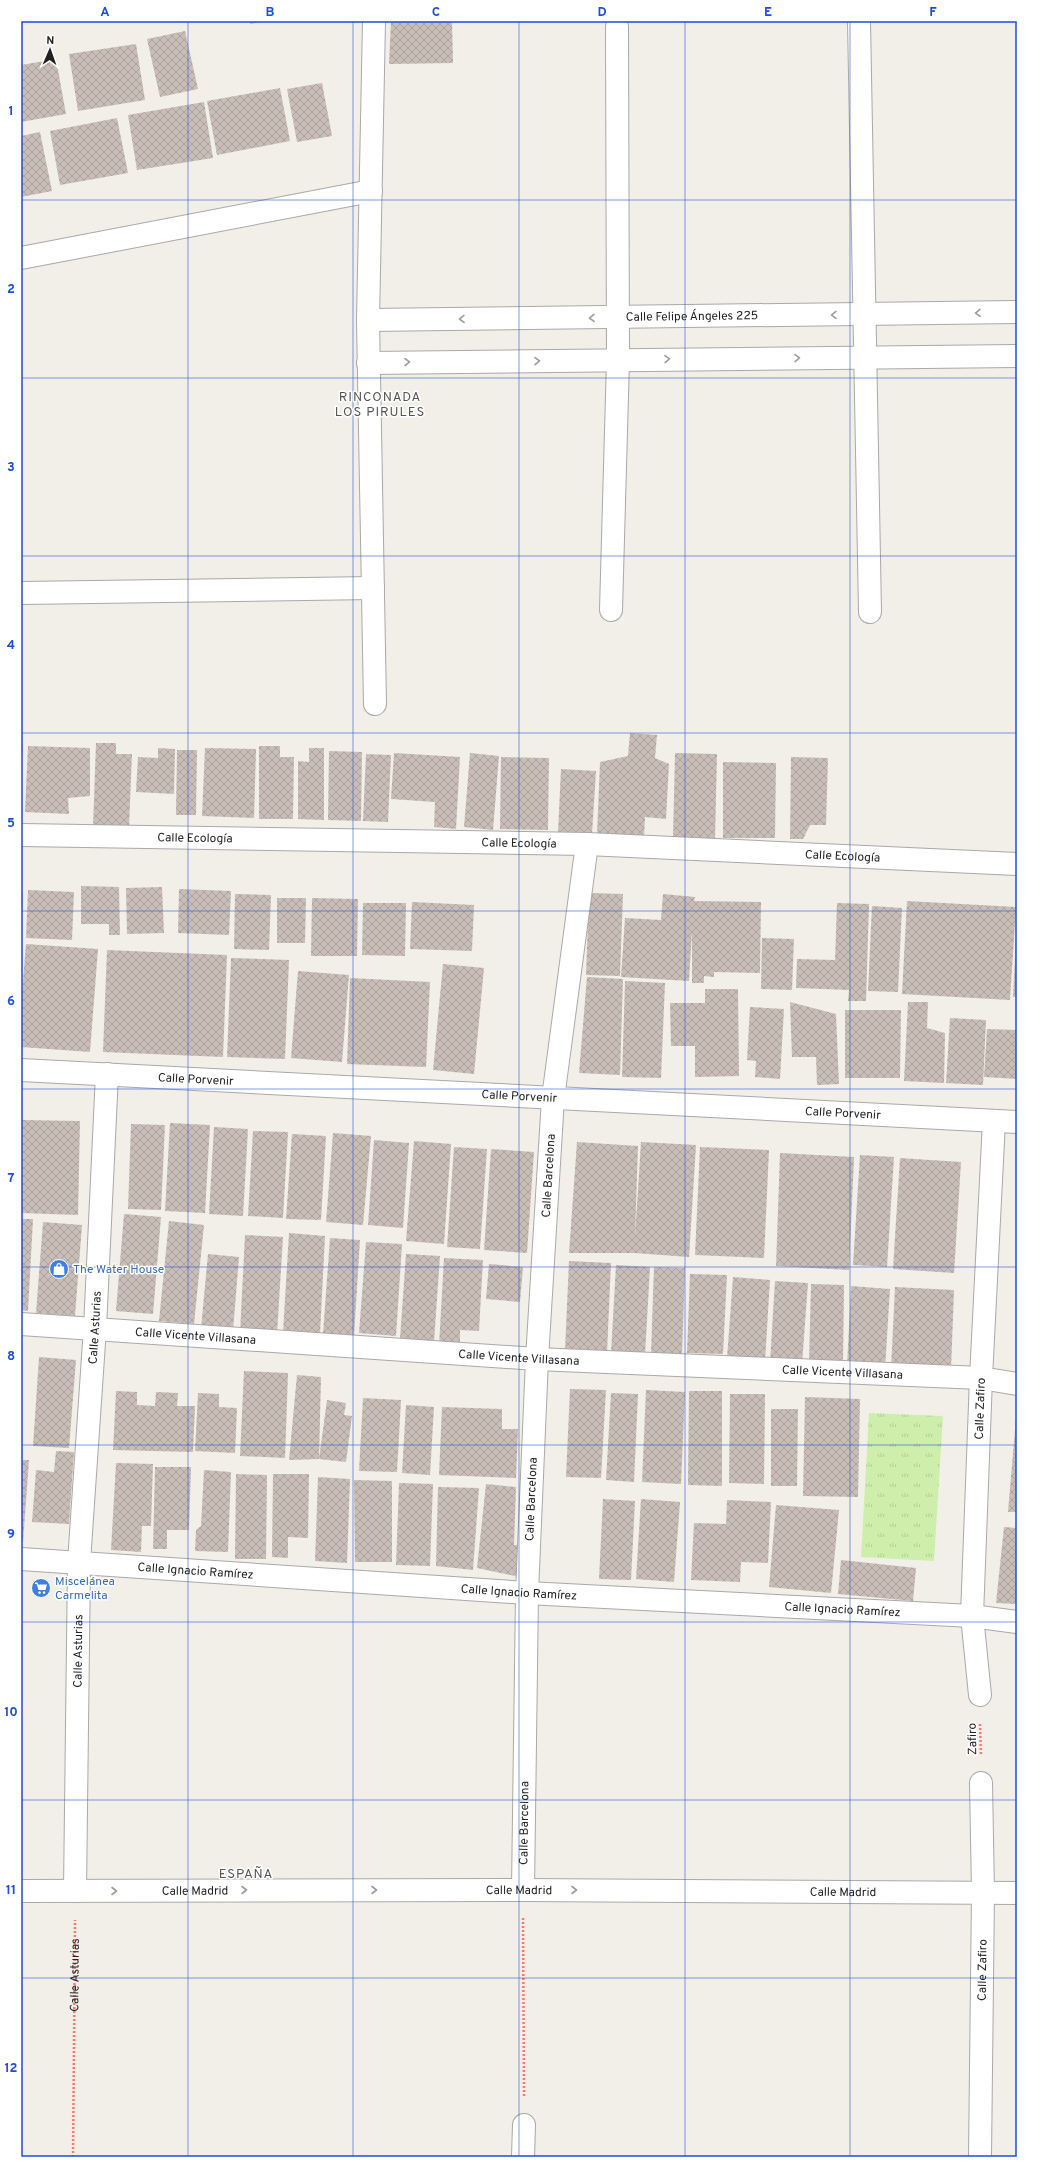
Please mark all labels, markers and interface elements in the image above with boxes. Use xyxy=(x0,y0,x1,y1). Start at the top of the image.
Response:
text: A xyxy=(100,5,110,21)
text: B xyxy=(266,5,275,21)
text: C xyxy=(432,5,440,21)
text: D xyxy=(597,5,607,21)
text: E xyxy=(764,5,772,21)
text: F xyxy=(929,5,937,21)
north arrow xyxy=(30,30,70,70)
text: N xyxy=(46,34,55,48)
text: 1 xyxy=(8,104,14,120)
text: 2 xyxy=(7,282,15,298)
street label: Calle Felipe Ángeles 225 xyxy=(626,308,758,326)
one-way arrow xyxy=(975,309,981,317)
one-way arrow xyxy=(831,311,837,319)
one-way arrow xyxy=(589,314,595,322)
one-way arrow xyxy=(459,315,465,323)
one-way arrow xyxy=(794,354,800,362)
one-way arrow xyxy=(664,355,670,363)
one-way arrow xyxy=(534,357,540,365)
one-way arrow xyxy=(404,358,410,366)
district label: RINCONADA LOS PIRULES xyxy=(335,390,425,421)
text: 3 xyxy=(7,460,15,476)
text: 4 xyxy=(7,638,15,654)
text: 5 xyxy=(7,816,15,832)
street label: Calle Ecología xyxy=(157,830,233,847)
street label: Calle Ecología xyxy=(481,835,557,853)
street label: Calle Ecología xyxy=(805,847,881,867)
text: 6 xyxy=(7,994,15,1010)
street label: Calle Porvenir xyxy=(157,1070,234,1090)
street label: Calle Porvenir xyxy=(481,1087,558,1107)
street label: Calle Porvenir xyxy=(805,1104,881,1124)
street label: Calle Barcelona xyxy=(539,1133,560,1218)
text: 7 xyxy=(8,1171,15,1187)
shop icon: The Water House xyxy=(48,1258,70,1280)
place label: The Water House xyxy=(73,1262,164,1278)
street label: Calle Asturias xyxy=(86,1291,106,1365)
street label: Calle Vicente Villasana xyxy=(135,1325,257,1349)
street label: Calle Vicente Villasana xyxy=(458,1347,580,1370)
text: 8 xyxy=(7,1349,15,1365)
street label: Calle Vicente Villasana xyxy=(782,1362,903,1384)
street label: Calle Zafiro xyxy=(972,1377,990,1440)
street label: Calle Barcelona xyxy=(522,1457,542,1541)
text: 9 xyxy=(7,1527,15,1543)
street label: Calle Ignacio Ramírez xyxy=(137,1560,254,1584)
place label: Miscelánea Carmelita xyxy=(55,1574,115,1604)
supermarket icon: Miscelánea Carmelita xyxy=(30,1577,52,1599)
street label: Calle Ignacio Ramírez xyxy=(460,1582,577,1605)
street label: Calle Ignacio Ramírez xyxy=(784,1599,901,1621)
street label: Calle Asturias xyxy=(70,1614,87,1688)
text: 10 xyxy=(4,1705,18,1721)
street label: Zafiro xyxy=(965,1722,981,1755)
street label: Calle Barcelona xyxy=(516,1781,533,1865)
district label: ESPAÑA xyxy=(219,1866,273,1883)
text: 11 xyxy=(6,1883,16,1899)
street label: Calle Madrid xyxy=(486,1883,552,1899)
street label: Calle Madrid xyxy=(162,1884,228,1900)
street label: Calle Madrid xyxy=(810,1885,876,1901)
one-way arrow xyxy=(241,1886,247,1894)
one-way arrow xyxy=(371,1886,377,1894)
one-way arrow xyxy=(571,1886,577,1894)
one-way arrow xyxy=(111,1887,117,1895)
street label: Calle Asturias xyxy=(67,1938,84,2012)
street label: Calle Zafiro xyxy=(975,1939,991,2001)
text: 12 xyxy=(4,2061,18,2077)

